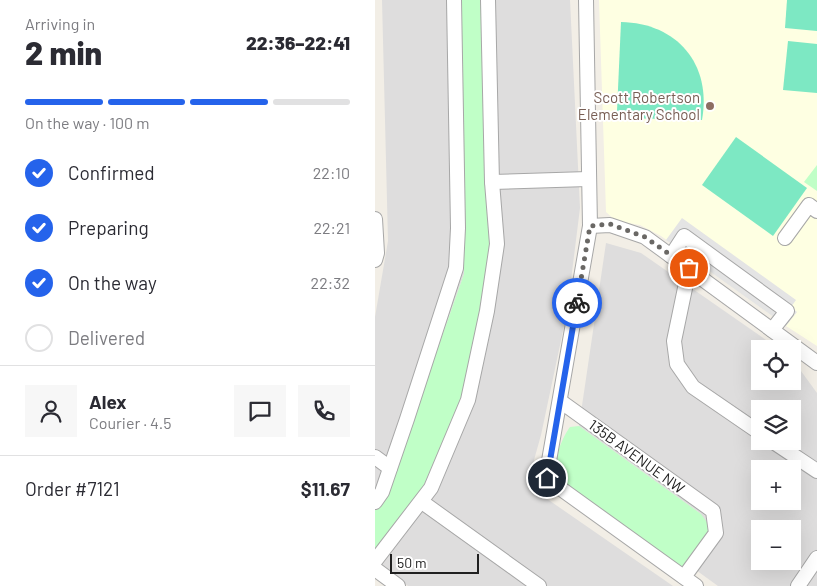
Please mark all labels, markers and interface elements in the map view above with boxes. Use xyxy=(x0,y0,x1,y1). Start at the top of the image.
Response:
text: Arriving in xyxy=(25,14,95,33)
text: 22:36–22:41 xyxy=(246,31,350,54)
text: 2 min xyxy=(25,33,102,71)
place label: Scott Robertson Elementary School xyxy=(578,88,700,123)
marker: Scott Robertson Elementary School xyxy=(704,100,716,112)
text: On the way · 100 m xyxy=(25,113,150,132)
icon: check xyxy=(25,159,53,187)
text: Confirmed xyxy=(68,161,155,184)
text: 22:10 xyxy=(313,163,350,182)
icon: check xyxy=(25,214,53,242)
text: Preparing xyxy=(68,216,149,239)
text: 22:21 xyxy=(313,218,350,237)
pin xyxy=(668,247,710,289)
icon: bag xyxy=(675,254,703,282)
icon: check xyxy=(25,269,53,297)
text: On the way xyxy=(68,271,157,294)
text: 22:32 xyxy=(311,273,350,292)
courier xyxy=(552,278,602,328)
icon: bike xyxy=(563,289,591,317)
text: Delivered xyxy=(68,326,145,349)
map controls xyxy=(751,340,801,570)
button: locate xyxy=(751,340,801,390)
button: person xyxy=(25,385,77,437)
button: chat xyxy=(234,385,286,437)
button: phone xyxy=(298,385,350,437)
text: Alex xyxy=(89,390,127,413)
button: layers xyxy=(751,400,801,450)
text: Courier · 4.5 xyxy=(89,413,172,432)
street label: 135B AVENUE NW xyxy=(585,415,689,497)
pin xyxy=(526,457,568,499)
button: + xyxy=(751,460,801,510)
icon: home xyxy=(533,464,561,492)
text: Order #7121 xyxy=(25,477,120,500)
text: $11.67 xyxy=(301,477,350,500)
button: − xyxy=(751,520,801,570)
scale bar xyxy=(390,551,479,574)
text: 50 m xyxy=(397,554,426,571)

